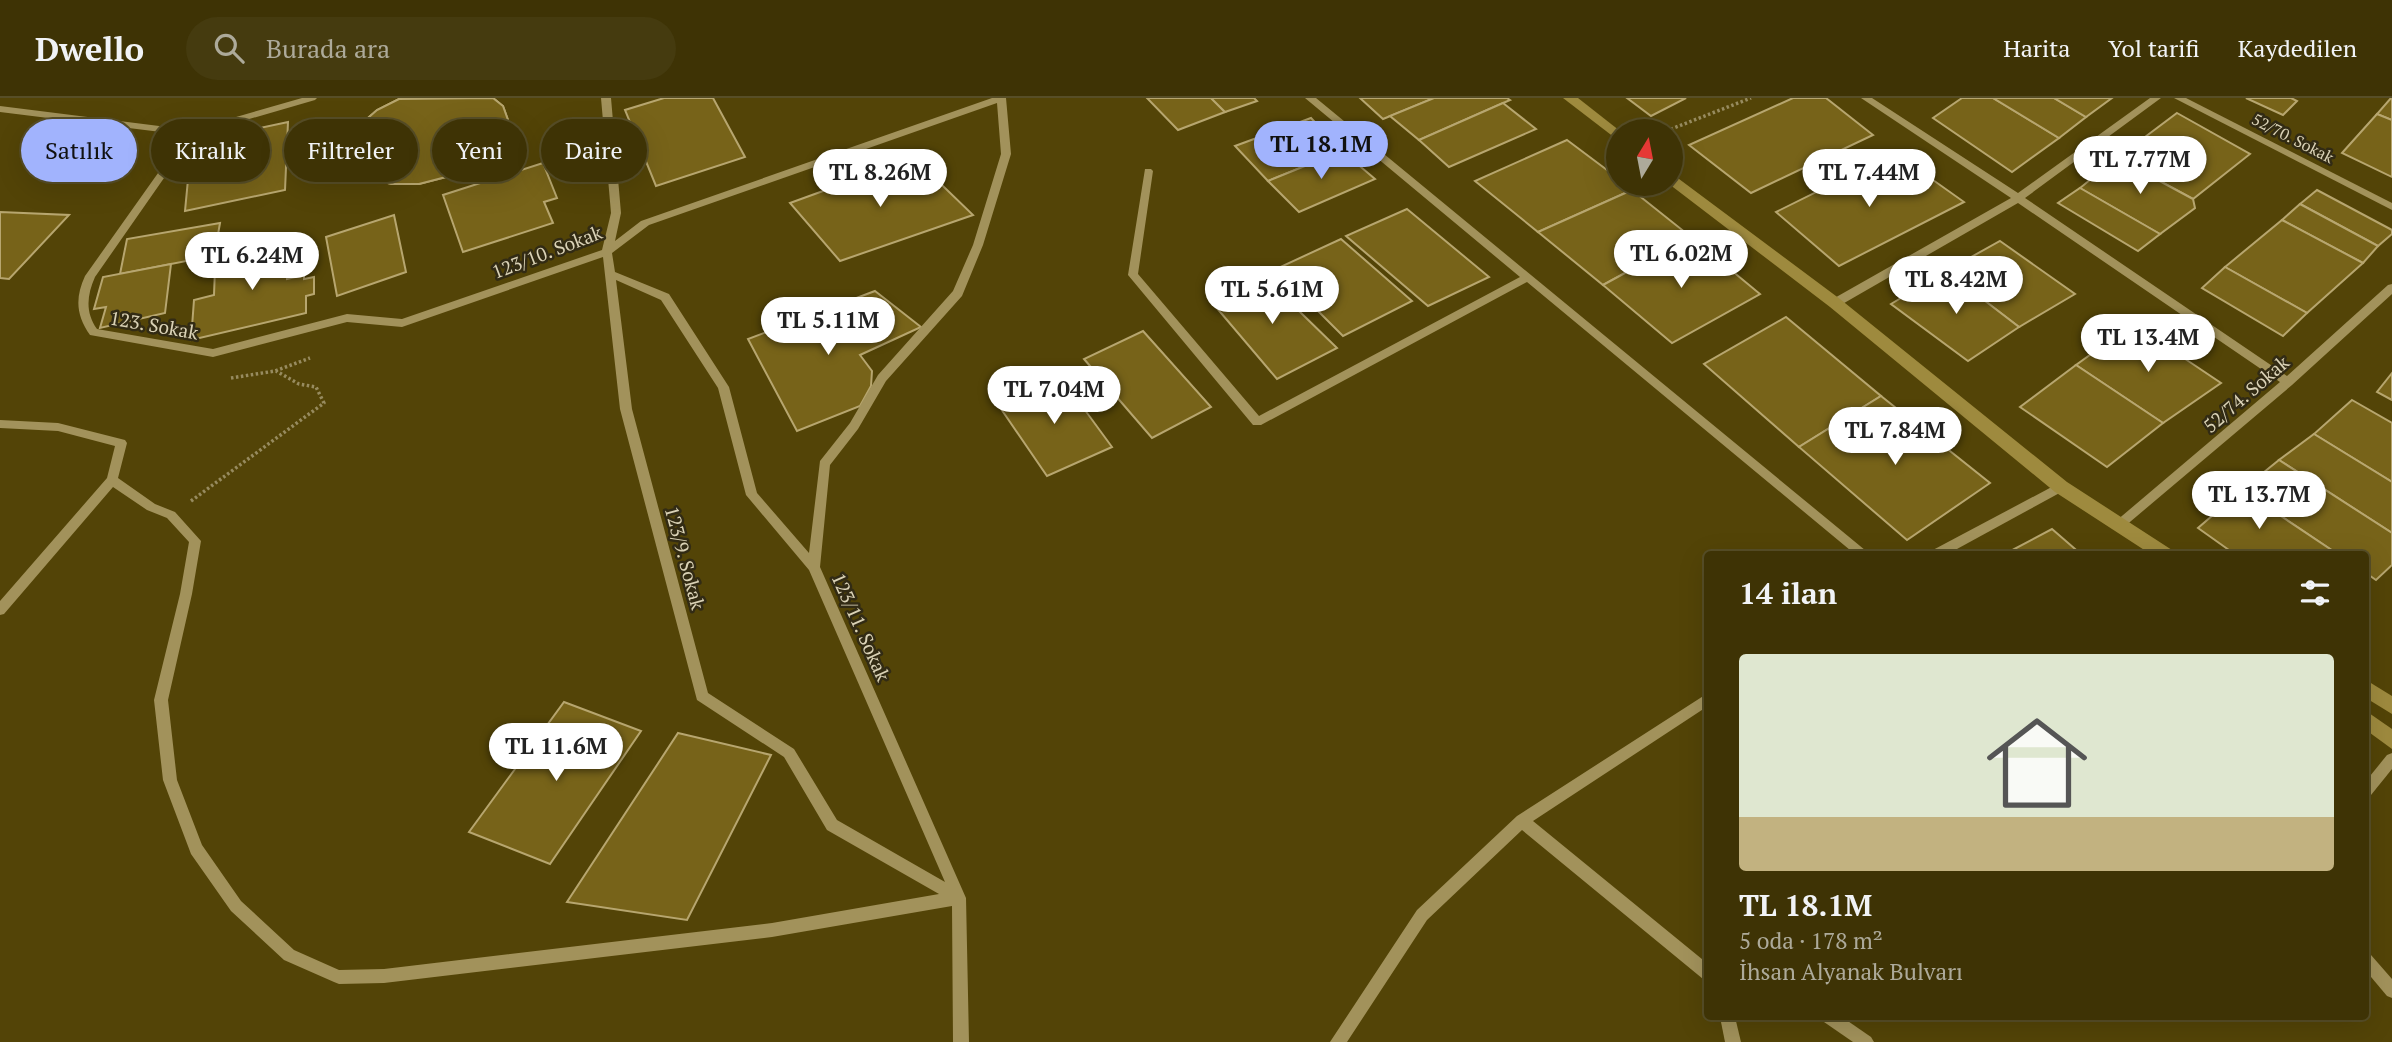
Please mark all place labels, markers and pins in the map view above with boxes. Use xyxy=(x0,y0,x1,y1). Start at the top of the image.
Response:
pin: TL 18.1M xyxy=(1249,122,1393,181)
pin: TL 7.77M xyxy=(2068,136,2212,196)
pin: TL 8.26M xyxy=(808,150,952,209)
pin: TL 7.44M xyxy=(1797,150,1941,209)
pin: TL 6.02M xyxy=(1609,230,1753,290)
pin: TL 6.24M xyxy=(180,232,324,292)
pin: TL 8.42M xyxy=(1884,256,2028,316)
pin: TL 5.61M xyxy=(1200,266,1344,326)
pin: TL 5.11M xyxy=(756,298,900,357)
pin: TL 13.4M xyxy=(2076,314,2220,374)
pin: TL 7.04M xyxy=(982,366,1126,426)
pin: TL 7.84M xyxy=(1823,408,1967,467)
pin: TL 13.7M xyxy=(2187,472,2331,531)
pin: TL 11.6M xyxy=(484,724,628,783)

